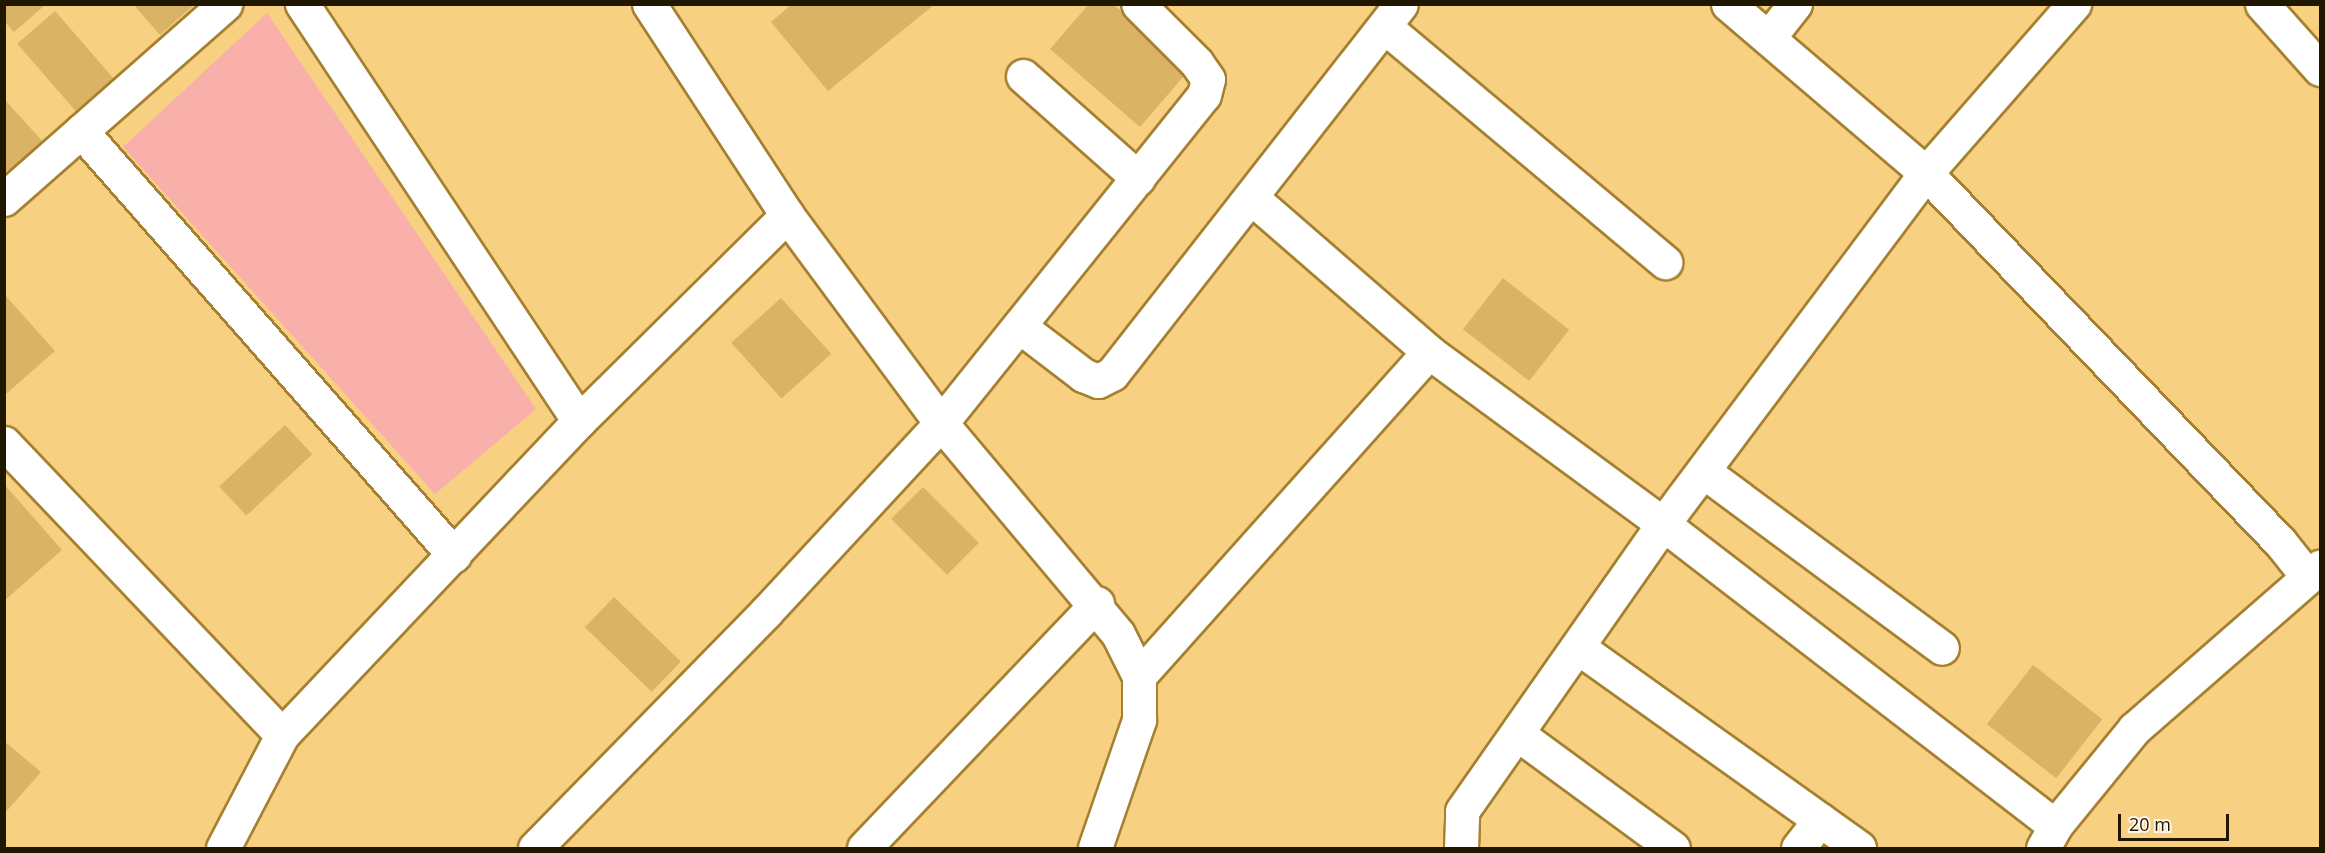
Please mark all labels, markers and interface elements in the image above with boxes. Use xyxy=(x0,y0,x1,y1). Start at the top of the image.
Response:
scale bar xyxy=(2121,802,2232,840)
text: 20 m xyxy=(2129,812,2171,836)

